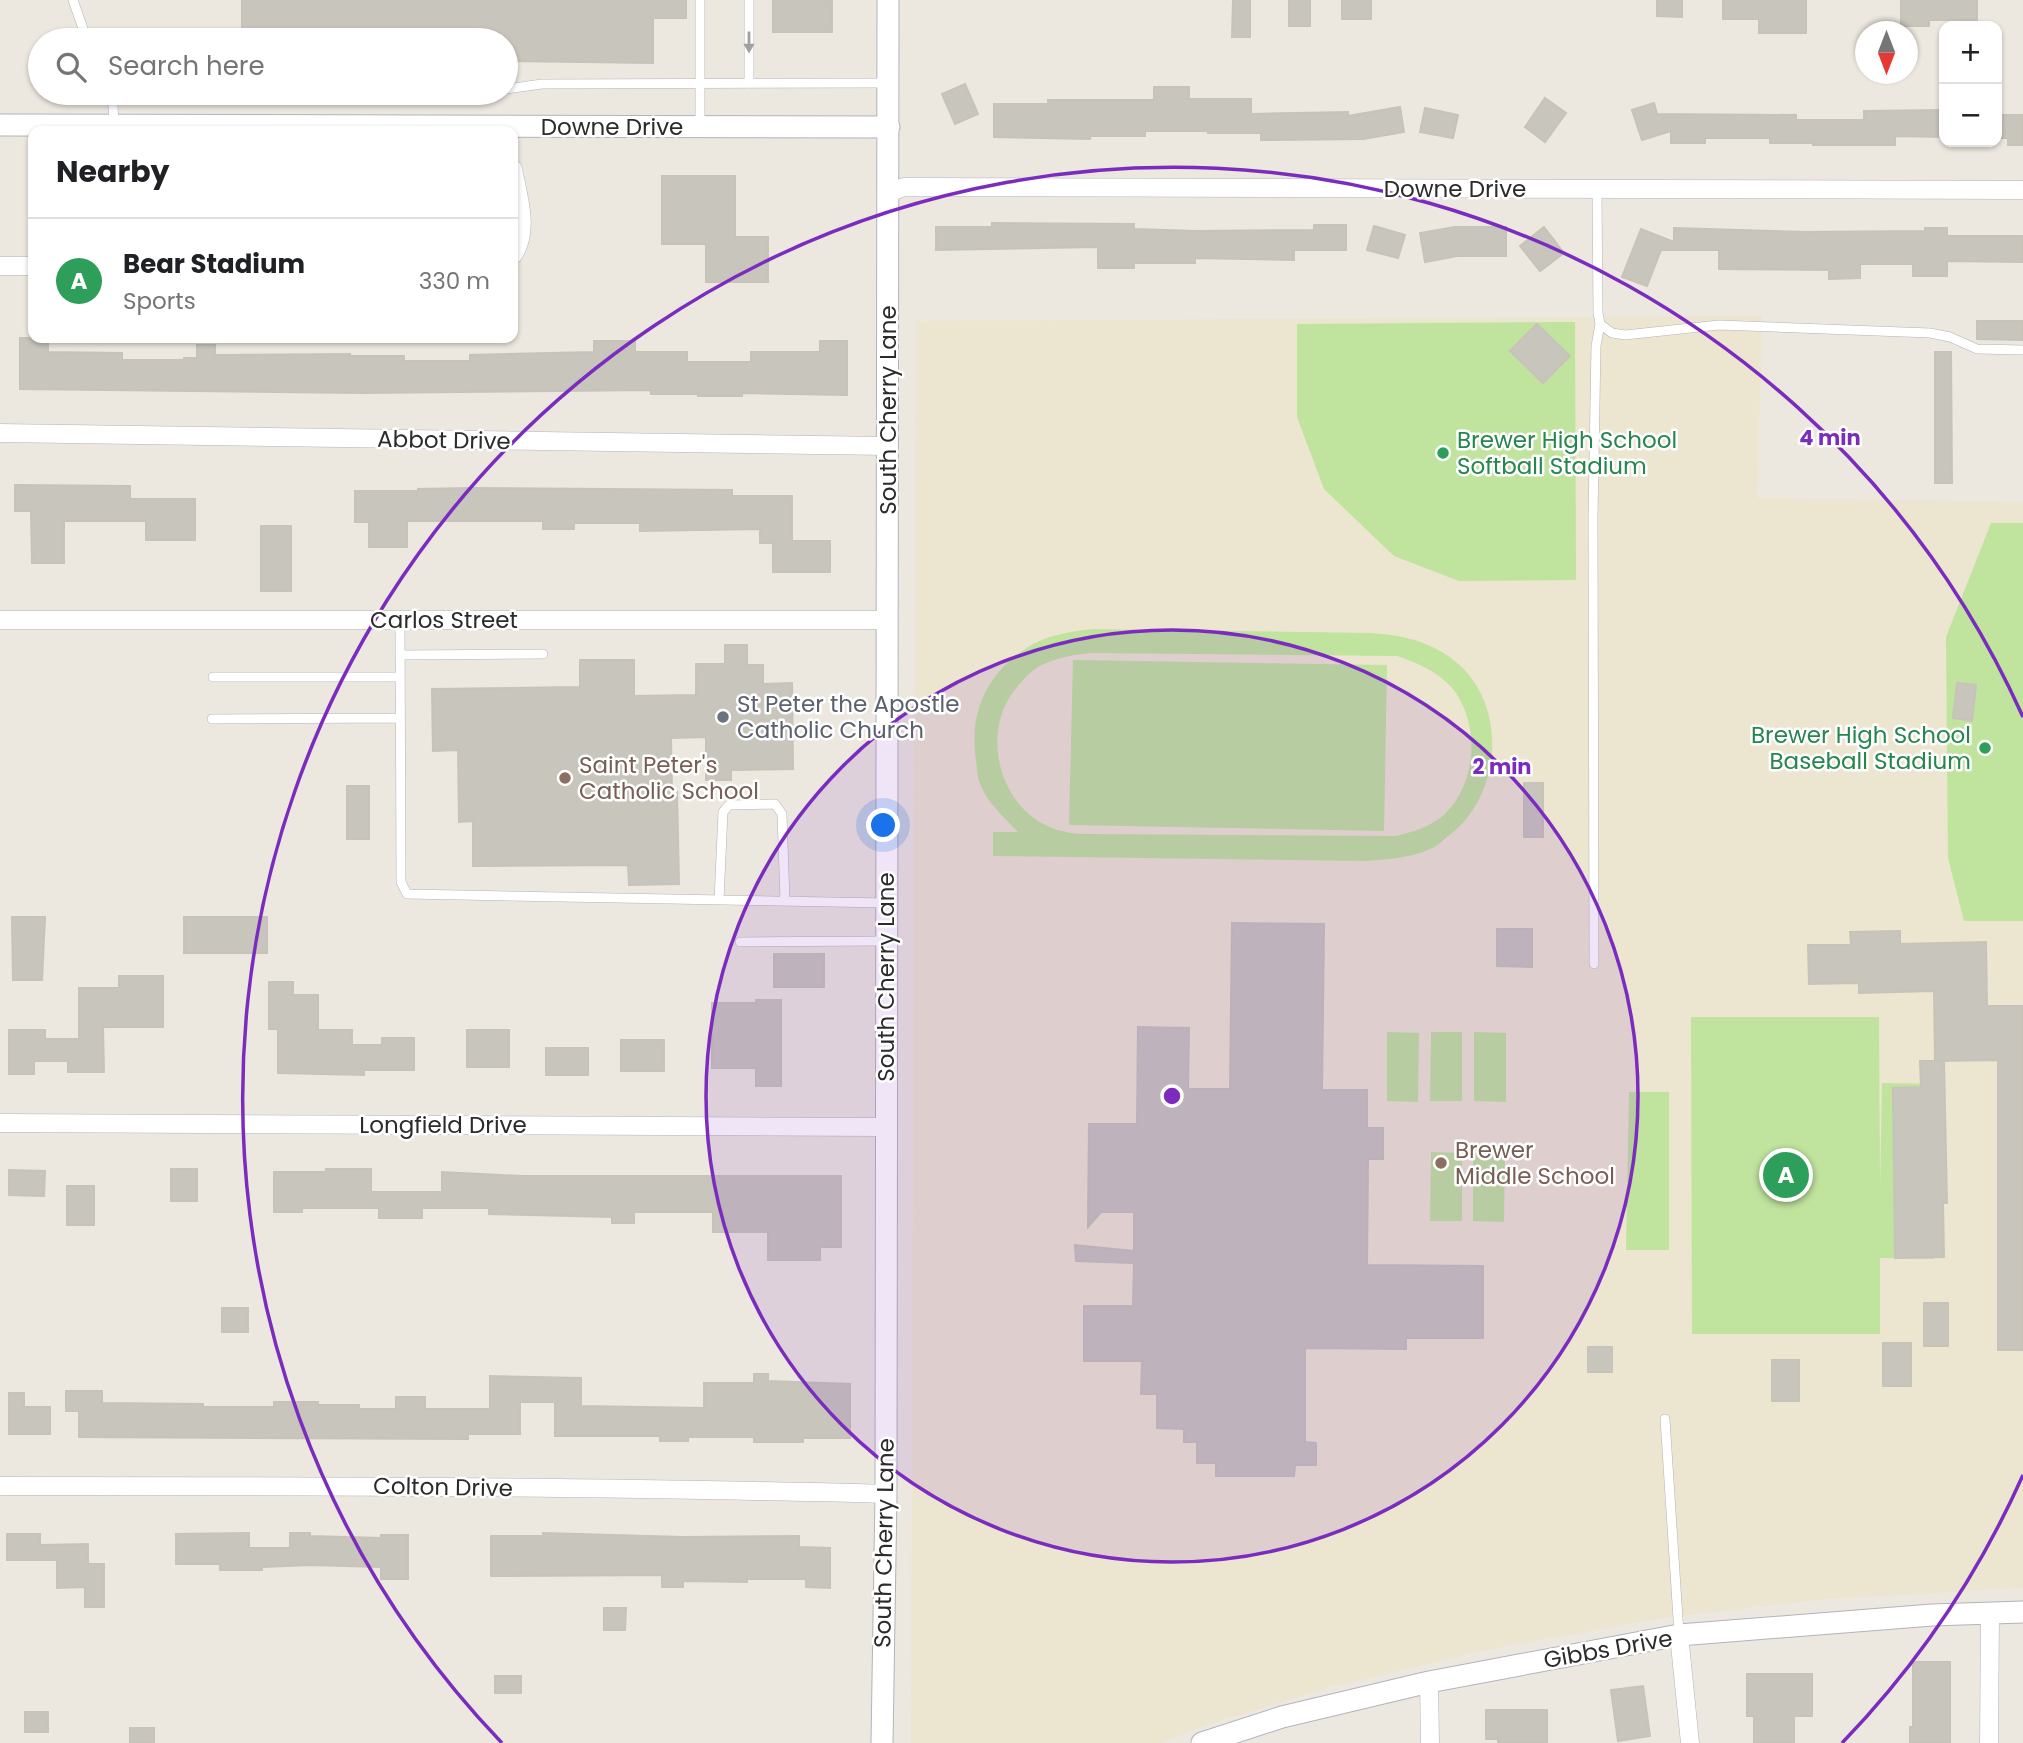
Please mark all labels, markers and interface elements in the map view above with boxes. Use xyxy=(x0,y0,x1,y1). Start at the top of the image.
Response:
north arrow xyxy=(1855,21,1918,84)
map controls xyxy=(1939,21,2002,147)
button: + xyxy=(1939,21,2002,84)
search box xyxy=(28,28,518,105)
one-way arrow xyxy=(743,31,755,53)
icon: search xyxy=(52,48,90,86)
text: Search here xyxy=(108,48,265,84)
button: − xyxy=(1939,84,2002,147)
street label: Downe Drive xyxy=(541,111,683,143)
text: Nearby xyxy=(56,150,170,193)
street label: Downe Drive xyxy=(1384,173,1526,205)
text: Bear Stadium xyxy=(123,246,305,282)
text: A xyxy=(71,265,87,297)
text: 330 m xyxy=(419,265,490,297)
text: Sports xyxy=(123,285,196,317)
street label: South Cherry Lane xyxy=(872,305,904,515)
street label: Abbot Drive xyxy=(377,423,511,457)
text: 4 min xyxy=(1799,423,1861,452)
place label: Brewer High School Softball Stadium xyxy=(1457,424,1677,482)
marker: Brewer High School Softball Stadium xyxy=(1435,445,1451,461)
street label: Carlos Street xyxy=(370,604,518,636)
place label: St Peter the Apostle Catholic Church xyxy=(737,688,960,746)
marker: St Peter the Apostle Catholic Church xyxy=(715,709,731,725)
place label: Brewer High School Baseball Stadium xyxy=(1751,719,1971,777)
marker: Brewer High School Baseball Stadium xyxy=(1977,740,1993,756)
place label: Saint Peter's Catholic School xyxy=(579,749,759,807)
text: 2 min xyxy=(1472,752,1532,781)
marker: Saint Peter's Catholic School xyxy=(557,770,573,786)
your location xyxy=(866,808,900,842)
street label: South Cherry Lane xyxy=(870,872,902,1082)
centre of rings xyxy=(1160,1084,1184,1108)
street label: Longfield Drive xyxy=(359,1109,527,1141)
place label: Brewer Middle School xyxy=(1455,1134,1615,1192)
pin: A xyxy=(1763,1149,1809,1201)
marker: Brewer Middle School xyxy=(1433,1155,1449,1171)
street label: South Cherry Lane xyxy=(866,1438,902,1648)
street label: Colton Drive xyxy=(373,1470,513,1504)
street label: Gibbs Drive xyxy=(1541,1622,1675,1676)

